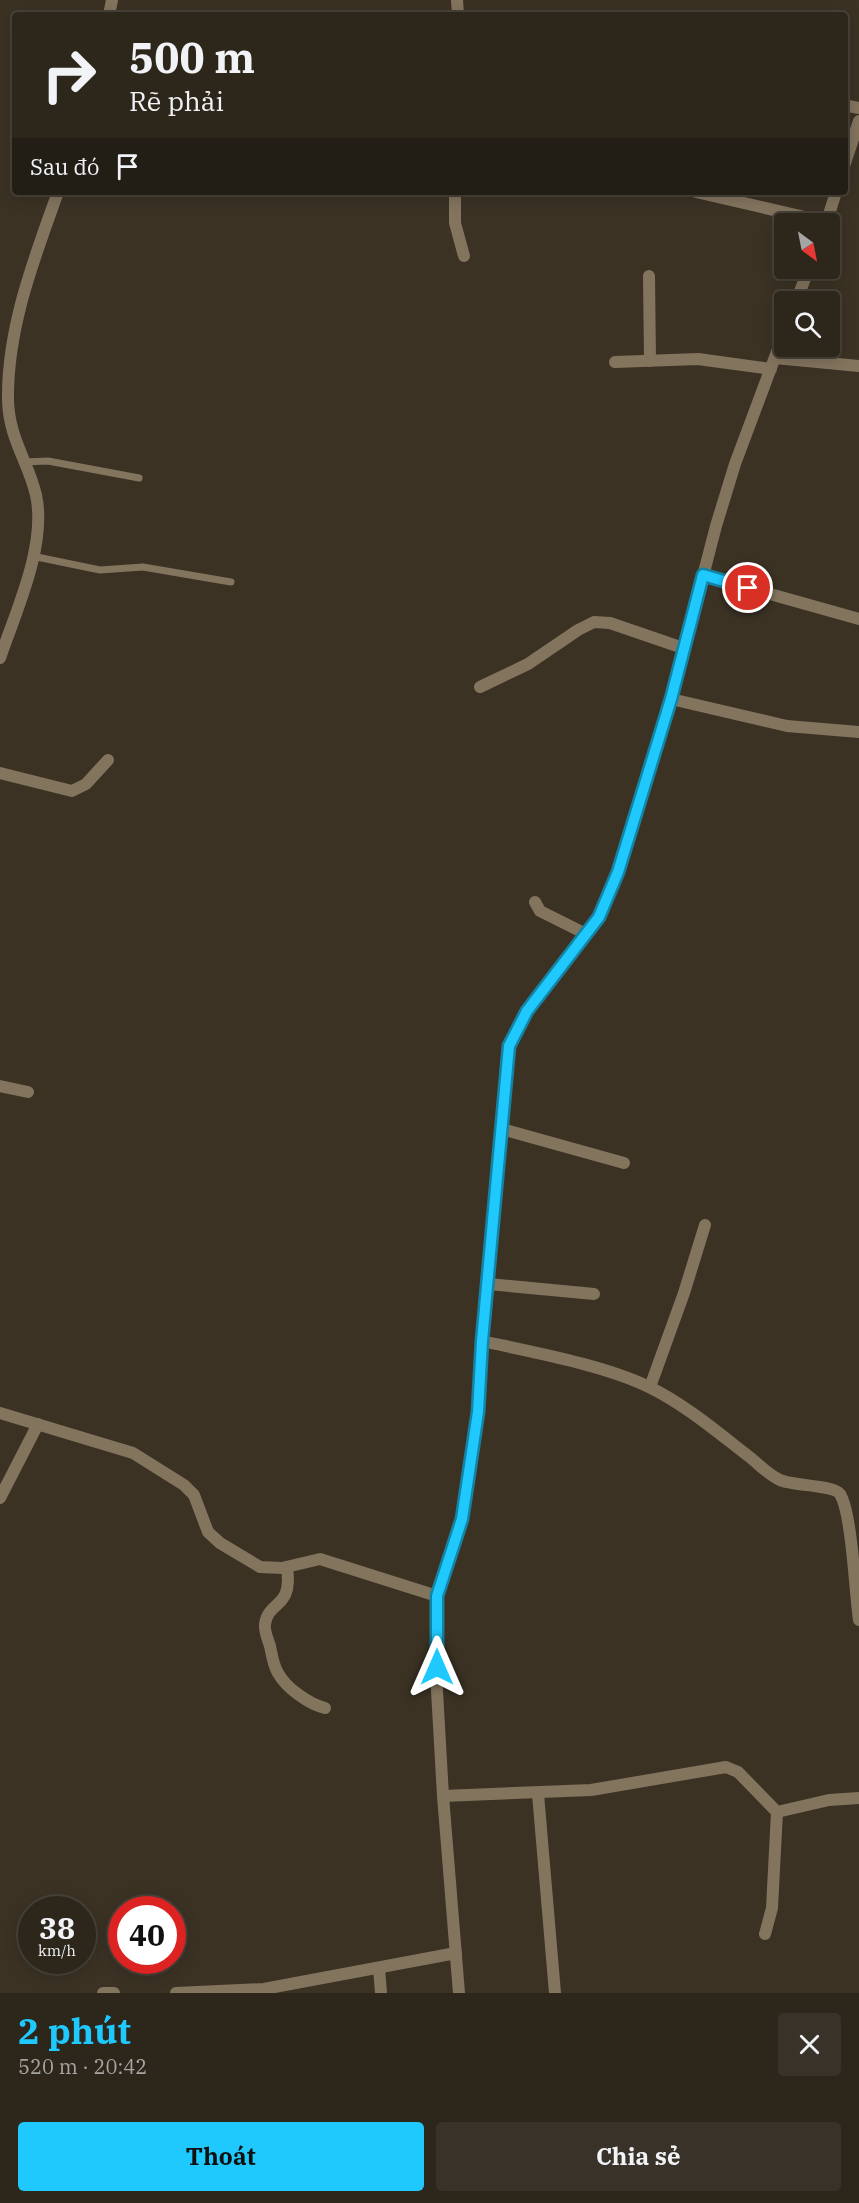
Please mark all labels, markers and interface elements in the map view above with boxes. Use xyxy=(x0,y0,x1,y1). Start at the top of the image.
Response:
text: 500 m xyxy=(129,30,255,85)
icon: right xyxy=(30,36,108,114)
text: Rẽ phải xyxy=(129,83,224,118)
icon: arrive xyxy=(111,150,144,183)
text: Sau đó xyxy=(30,152,99,181)
north arrow xyxy=(774,213,840,279)
map controls xyxy=(774,213,840,357)
button: search xyxy=(774,291,840,357)
pin xyxy=(722,562,773,613)
icon: arrive xyxy=(731,571,764,604)
position arrow xyxy=(405,1635,469,1699)
speed limit sign: 40 xyxy=(108,1896,186,1974)
text: 38 xyxy=(39,1908,75,1947)
text: km/h xyxy=(38,1941,76,1960)
text: 2 phút xyxy=(18,2007,131,2054)
button: close xyxy=(778,2013,841,2076)
text: 520 m · 20:42 xyxy=(18,2053,147,2080)
button: Thoát xyxy=(18,2122,424,2191)
button: Chia sẻ xyxy=(436,2122,841,2191)

